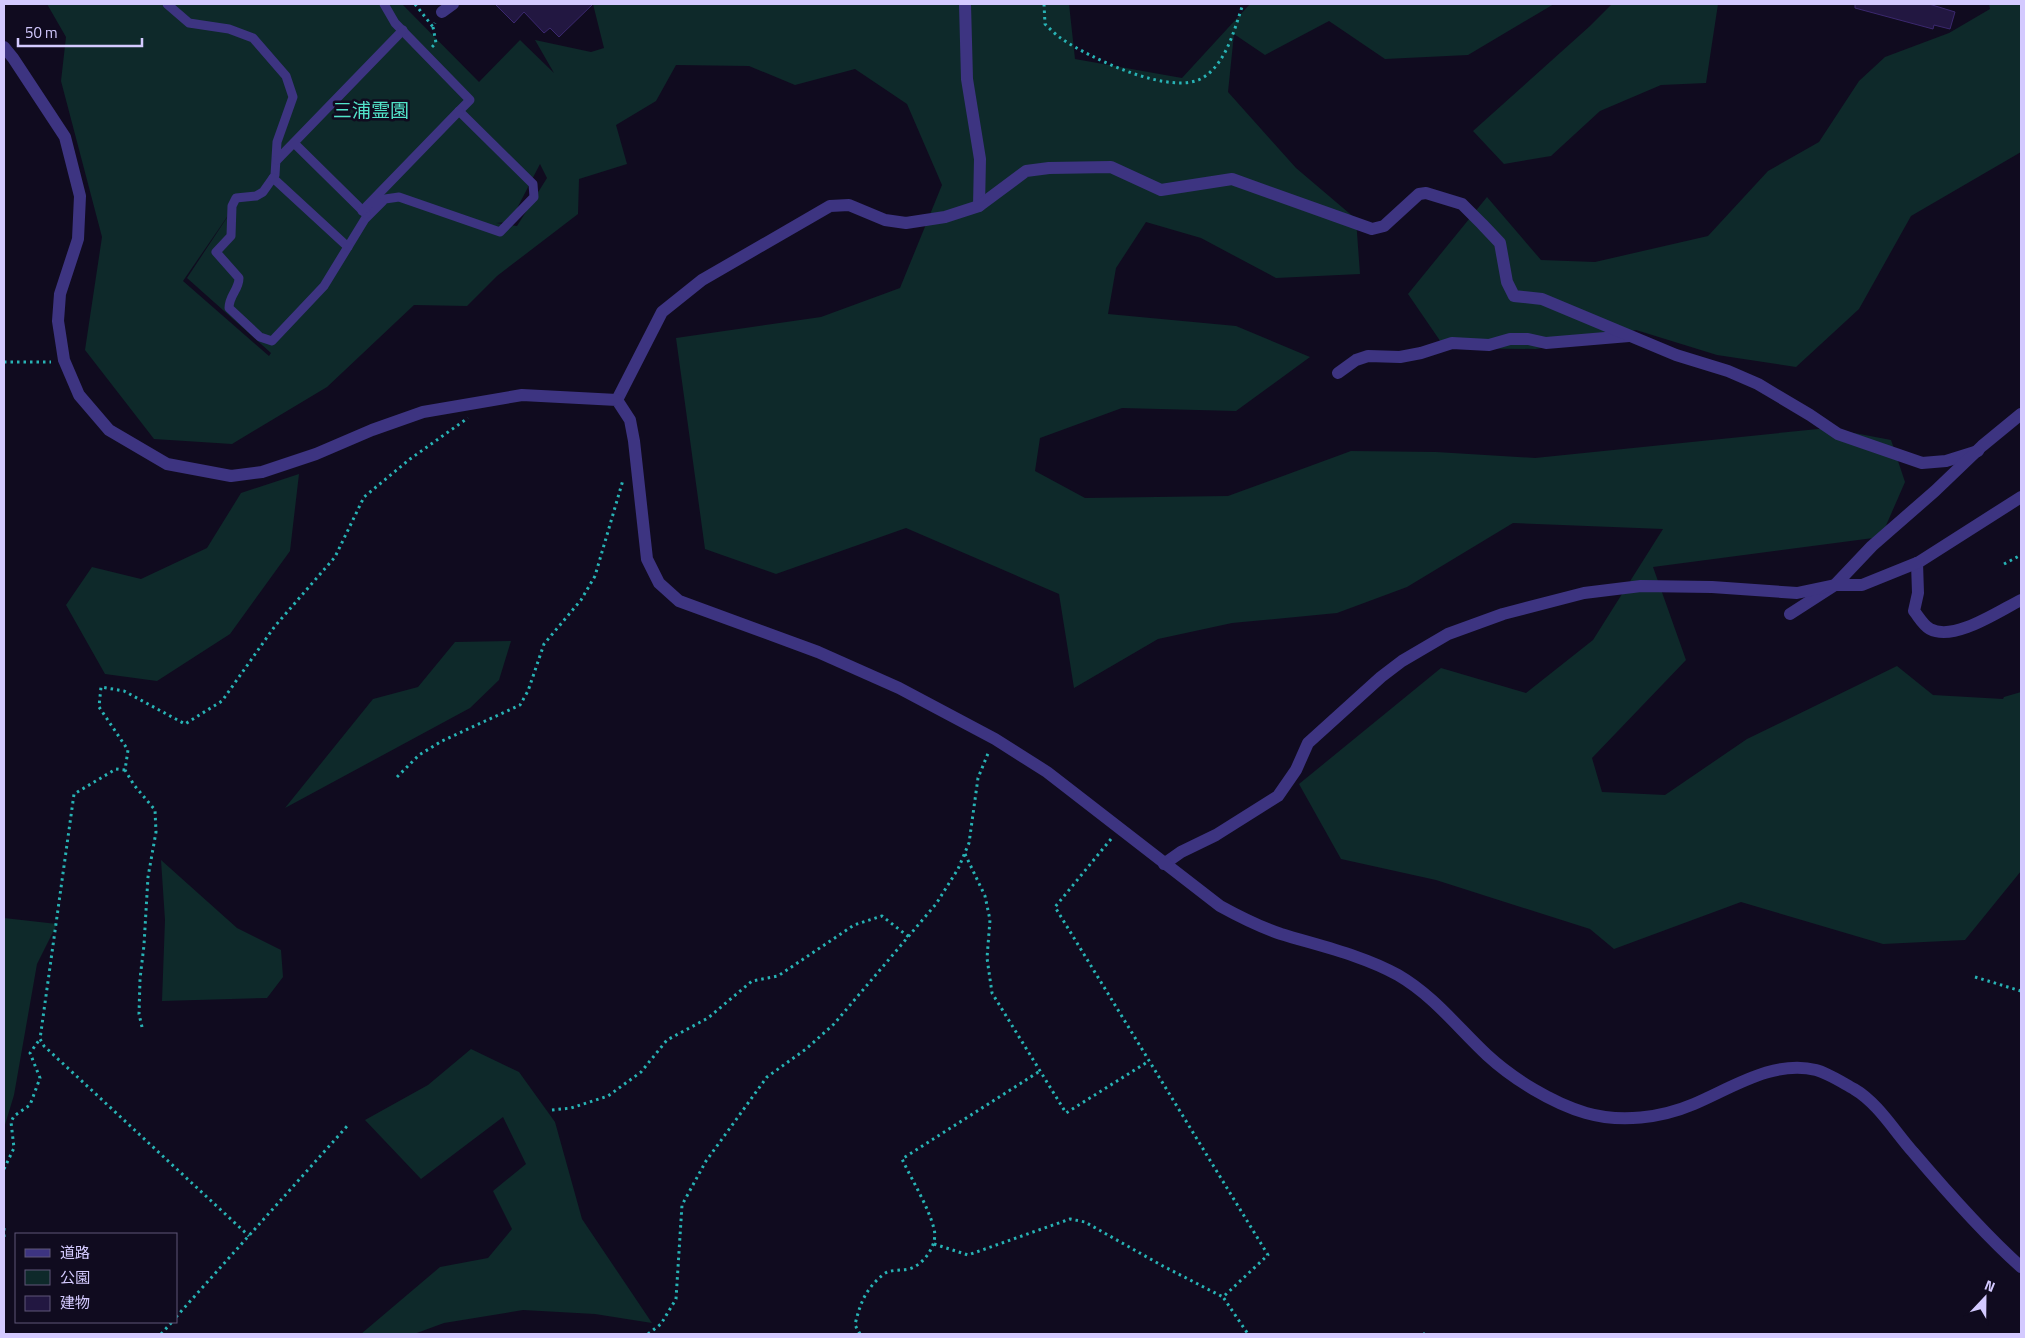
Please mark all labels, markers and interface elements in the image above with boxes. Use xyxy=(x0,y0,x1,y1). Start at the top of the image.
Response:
scale bar xyxy=(18,15,141,47)
text: 50 m xyxy=(25,21,58,44)
park label: 三浦霊園 xyxy=(333,95,409,124)
legend xyxy=(15,1233,178,1323)
text: 道路 xyxy=(60,1241,90,1264)
text: 公園 xyxy=(60,1266,90,1289)
north arrow xyxy=(1960,1273,2010,1323)
text: N xyxy=(1982,1274,1998,1297)
text: 建物 xyxy=(60,1291,90,1314)

